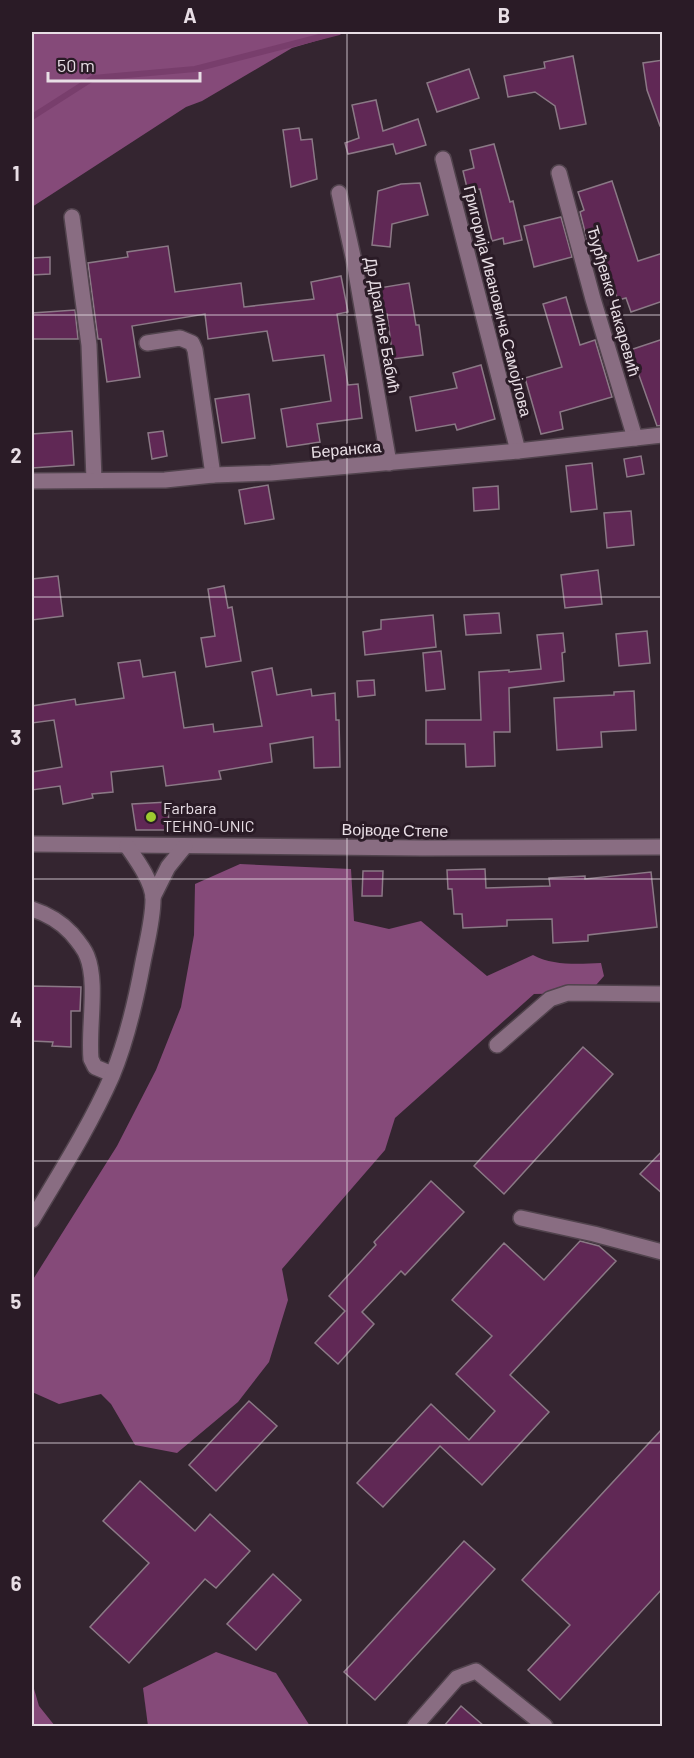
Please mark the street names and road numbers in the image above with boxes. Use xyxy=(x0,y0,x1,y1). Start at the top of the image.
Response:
street label: Григорија Ивановича Самојлова xyxy=(461,183,536,418)
street label: Ђурђевке Чакаревић xyxy=(584,223,645,378)
street label: Др Драгиње Бабић xyxy=(362,255,405,394)
street label: Беранска xyxy=(310,436,382,461)
street label: Војводе Степе xyxy=(342,819,449,840)

